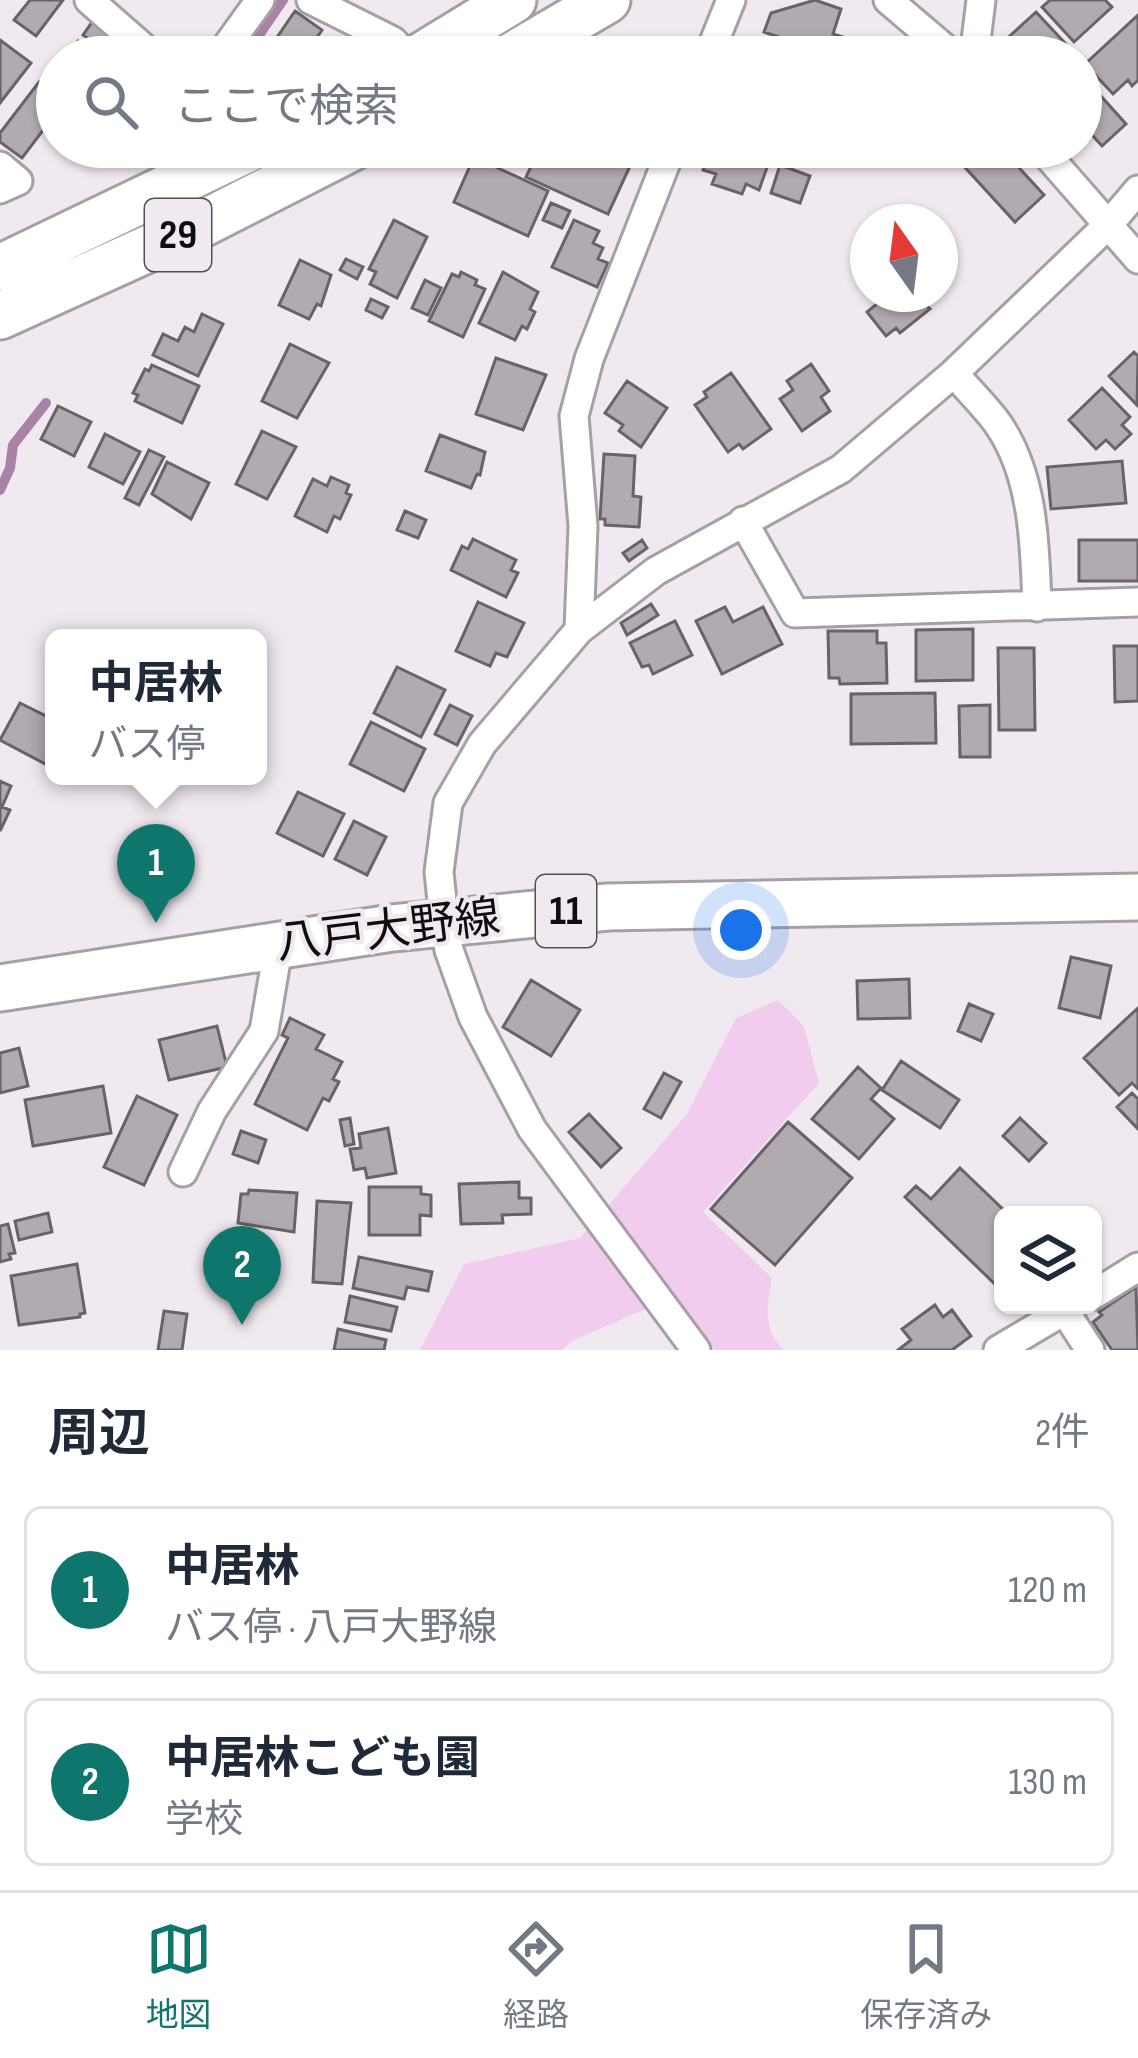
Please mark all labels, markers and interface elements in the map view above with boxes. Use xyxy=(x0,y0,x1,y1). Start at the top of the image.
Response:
search box xyxy=(36,36,1102,168)
icon: search xyxy=(78,69,144,135)
text: ここで検索 xyxy=(174,80,399,135)
road number: 29 xyxy=(145,199,211,271)
north arrow xyxy=(850,204,958,312)
popup xyxy=(45,629,267,785)
text: 中居林 xyxy=(88,657,224,712)
text: バス停 xyxy=(88,722,206,769)
pin: 1 xyxy=(117,824,195,923)
road number: 11 xyxy=(536,875,596,947)
street label: 八戸大野線 xyxy=(273,890,503,972)
your location xyxy=(711,900,771,960)
map controls xyxy=(994,1206,1102,1314)
button: layers xyxy=(994,1206,1102,1314)
pin: 2 xyxy=(203,1226,281,1325)
text: 周辺 xyxy=(48,1404,150,1465)
text: 2件 xyxy=(1035,1410,1090,1457)
text: 中居林 xyxy=(165,1540,300,1595)
text: 1 xyxy=(82,1567,98,1614)
text: 120 m xyxy=(1008,1567,1087,1614)
text: バス停 · 八戸大野線 xyxy=(165,1605,497,1652)
text: 中居林こども園 xyxy=(165,1732,480,1787)
text: 2 xyxy=(81,1759,99,1806)
text: 130 m xyxy=(1008,1759,1087,1806)
text: 学校 xyxy=(165,1797,243,1844)
tab: 地図 xyxy=(146,1916,212,2036)
tab: 経路 xyxy=(503,1916,569,2036)
tab: 保存済み xyxy=(860,1916,992,2036)

